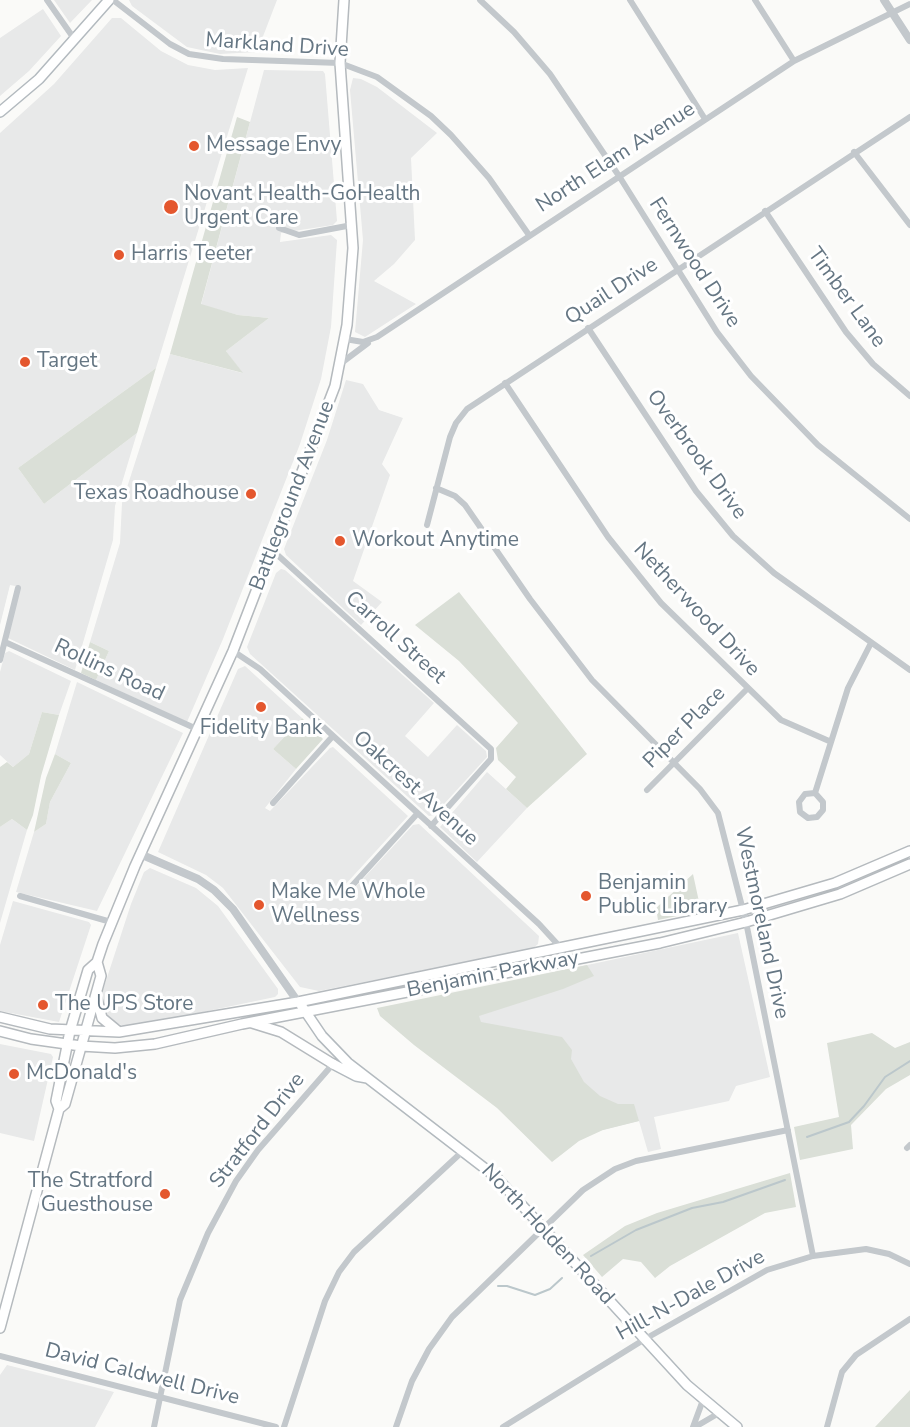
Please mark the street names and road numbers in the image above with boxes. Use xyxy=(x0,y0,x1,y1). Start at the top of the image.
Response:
street label: Markland Drive xyxy=(204,28,350,64)
street label: North Elam Avenue xyxy=(532,97,700,219)
street label: Fernwood Drive xyxy=(643,193,745,333)
street label: Timber Lane xyxy=(801,243,891,353)
street label: Quail Drive xyxy=(561,253,663,331)
street label: Overbrook Drive xyxy=(641,385,751,525)
street label: Battleground Avenue xyxy=(245,398,341,594)
street label: Netherwood Drive xyxy=(628,538,764,682)
street label: Carroll Street xyxy=(340,586,450,690)
street label: Rollins Road xyxy=(50,634,168,708)
street label: Piper Place xyxy=(639,682,731,774)
street label: Oakcrest Avenue xyxy=(347,726,483,852)
street label: Westmoreland Drive xyxy=(728,825,794,1021)
street label: Benjamin Parkway xyxy=(405,946,581,1004)
street label: Stratford Drive xyxy=(205,1068,311,1194)
street label: North Holden Road xyxy=(475,1159,619,1311)
street label: Hill-N-Dale Drive xyxy=(612,1245,770,1347)
street label: David Caldwell Drive xyxy=(42,1339,242,1411)

